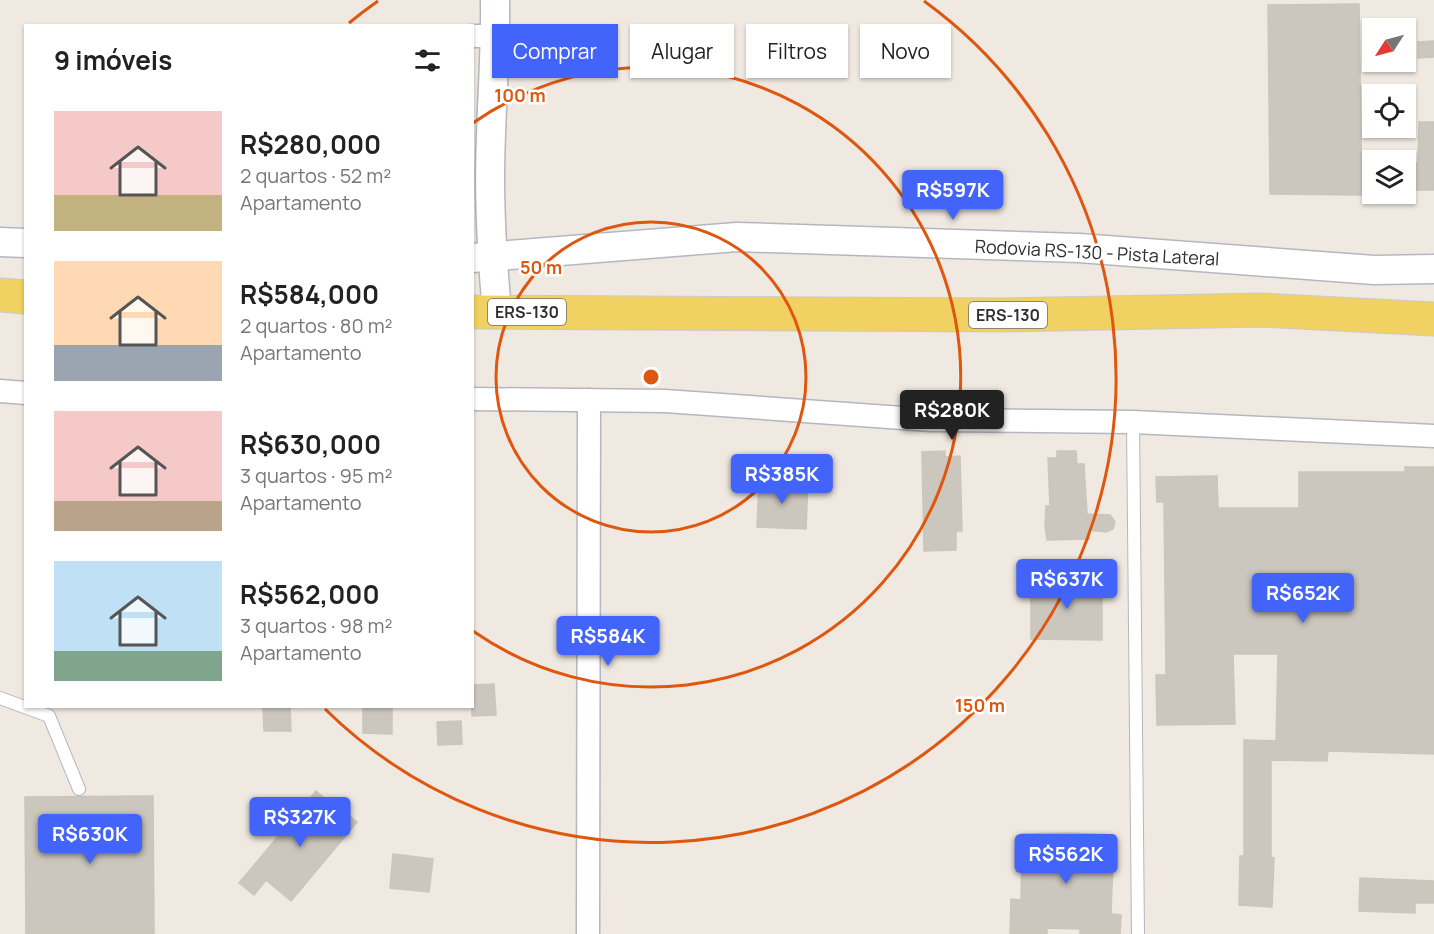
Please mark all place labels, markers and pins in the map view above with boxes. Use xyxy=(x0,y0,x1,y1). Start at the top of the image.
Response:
pin: R$597K xyxy=(904,170,1002,221)
centre of rings xyxy=(641,367,661,387)
pin: R$280K xyxy=(903,390,1001,441)
pin: R$385K xyxy=(733,454,831,505)
pin: R$637K xyxy=(1018,559,1116,610)
pin: R$652K xyxy=(1254,573,1352,624)
pin: R$584K xyxy=(559,616,657,667)
pin: R$327K xyxy=(251,797,349,848)
pin: R$630K xyxy=(41,814,139,865)
pin: R$562K xyxy=(1017,834,1115,885)

